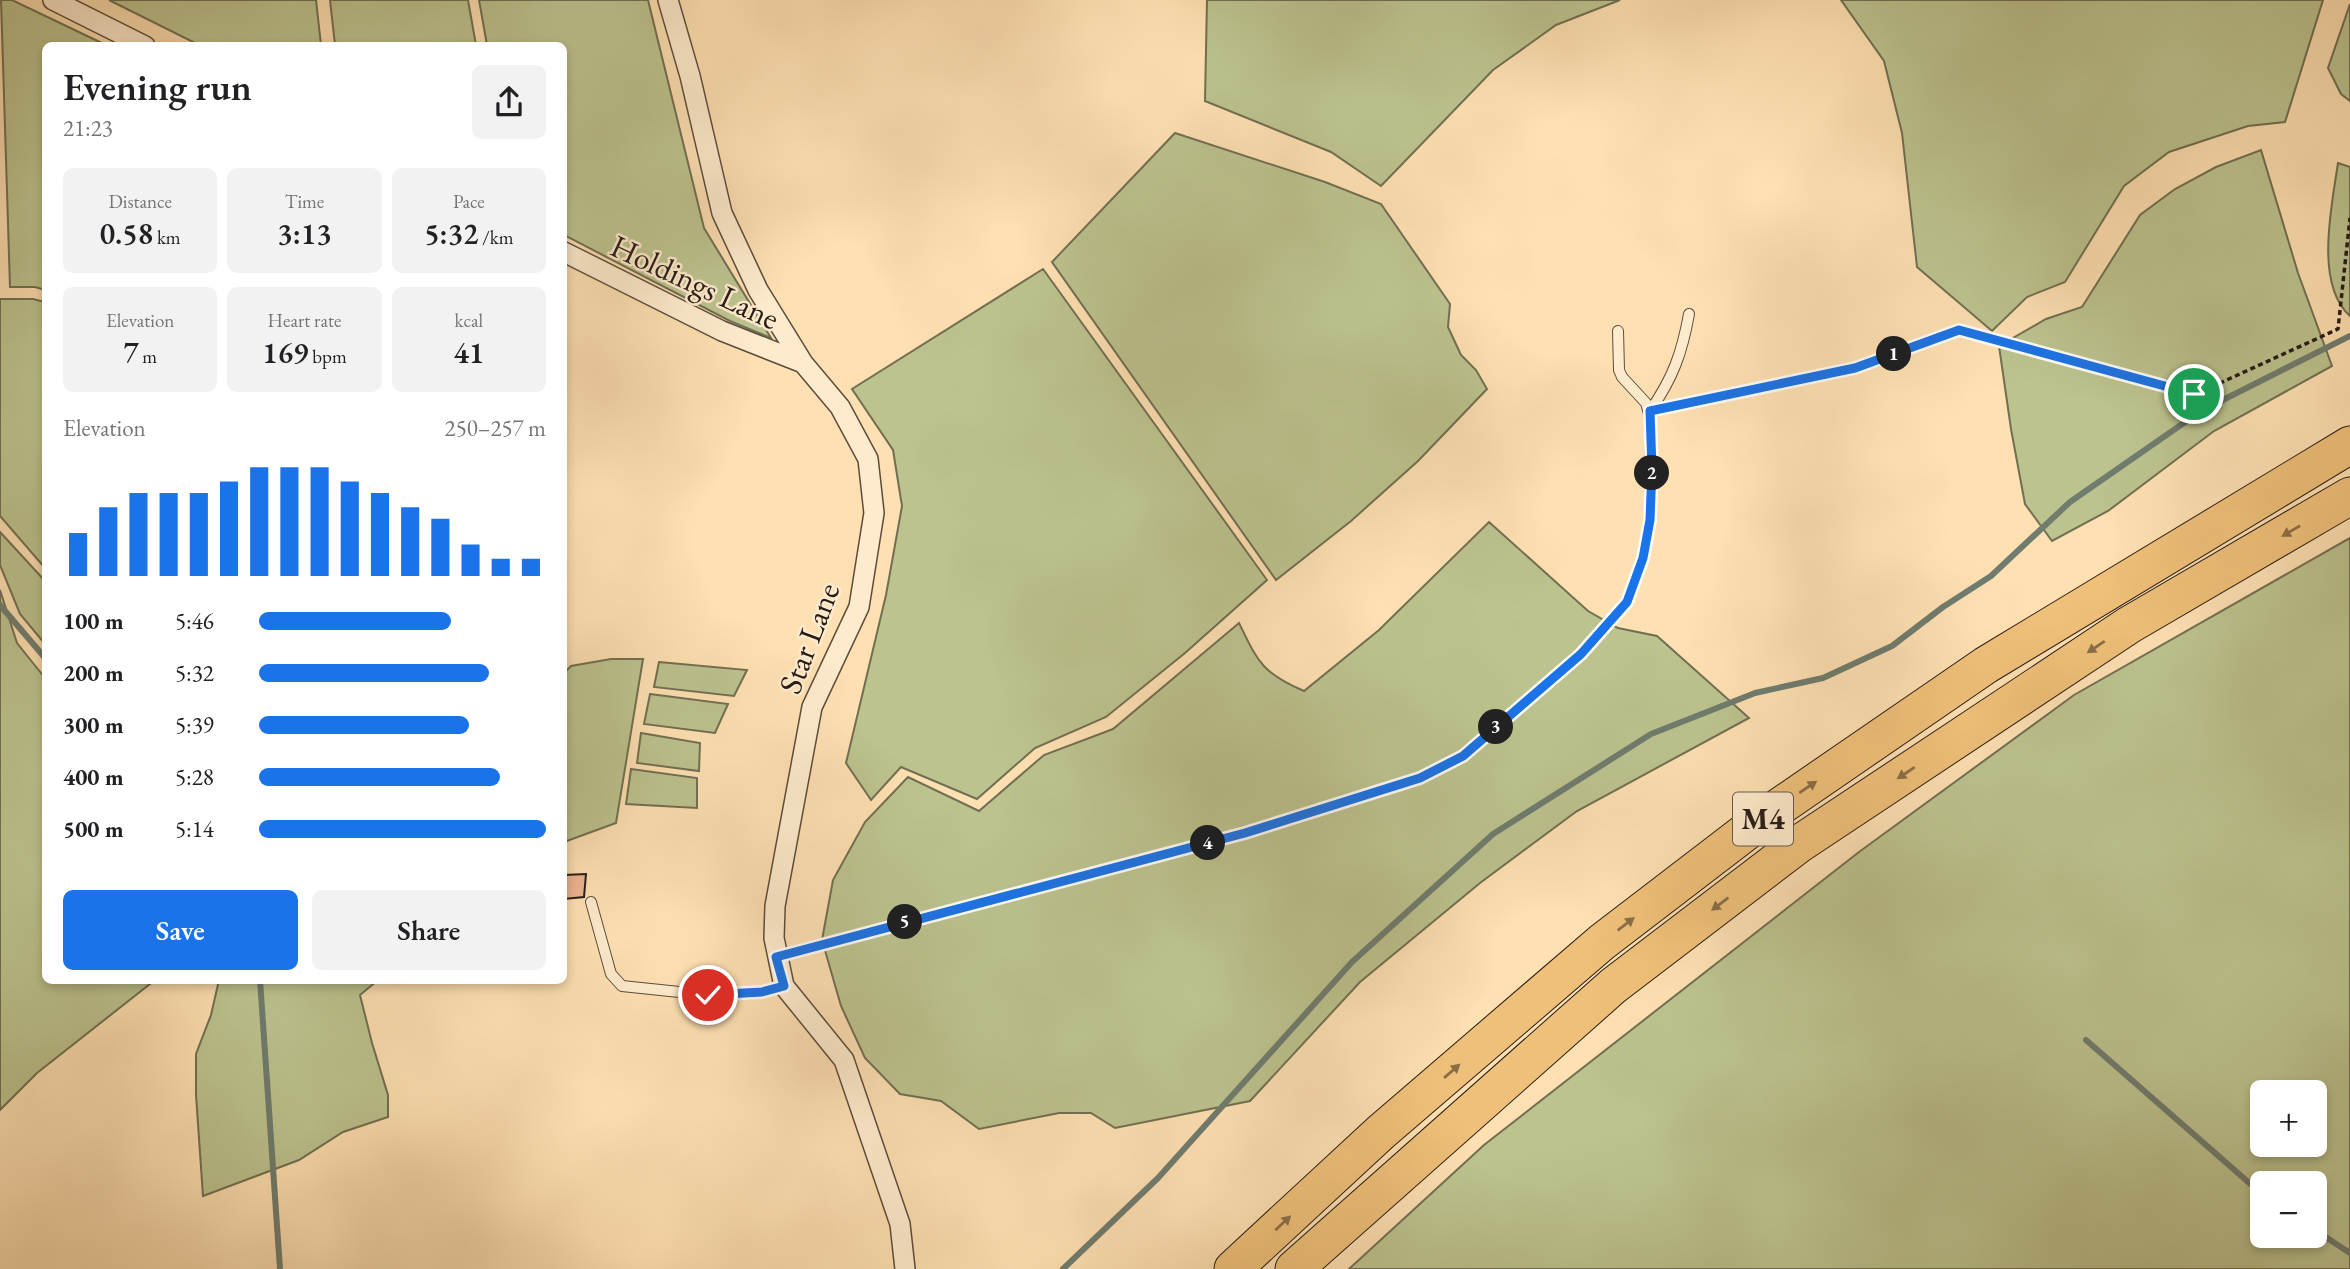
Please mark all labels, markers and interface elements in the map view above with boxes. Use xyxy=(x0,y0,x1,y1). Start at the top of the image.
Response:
text: Evening run xyxy=(63,62,252,111)
button: share xyxy=(472,65,546,139)
text: 21:23 xyxy=(63,113,113,143)
text: Distance xyxy=(108,189,172,214)
text: Time xyxy=(285,189,324,214)
text: Pace xyxy=(453,189,485,214)
text: 0.58 xyxy=(100,214,153,253)
text: 3:13 xyxy=(277,214,332,253)
text: 5:32 xyxy=(424,214,478,253)
text: km xyxy=(153,225,181,250)
text: /km xyxy=(478,225,514,250)
street label: Holdings Lane xyxy=(604,225,786,339)
text: Elevation xyxy=(106,308,174,333)
text: Heart rate xyxy=(268,308,341,333)
text: kcal xyxy=(455,308,483,333)
text: 7 xyxy=(123,333,139,372)
text: 169 xyxy=(262,333,308,372)
text: 41 xyxy=(453,333,484,372)
pin: 1 xyxy=(1876,336,1912,372)
text: 1 xyxy=(1888,341,1899,366)
text: m xyxy=(139,344,157,369)
text: bpm xyxy=(308,344,347,369)
pin xyxy=(2164,364,2224,424)
icon: arrive xyxy=(2175,375,2213,413)
text: Elevation xyxy=(63,413,146,443)
text: 250–257 m xyxy=(445,413,546,443)
pin: 2 xyxy=(1634,456,1670,490)
text: 2 xyxy=(1646,460,1657,485)
one-way arrow xyxy=(2281,524,2301,536)
street label: Star Lane xyxy=(769,577,849,699)
text: 100 m xyxy=(63,606,124,636)
text: 5:46 xyxy=(175,606,214,636)
one-way arrow xyxy=(2086,640,2105,653)
text: 200 m xyxy=(63,658,124,688)
text: 5:32 xyxy=(175,658,214,688)
text: 300 m xyxy=(63,710,124,740)
text: 5:39 xyxy=(175,710,214,740)
pin: 3 xyxy=(1478,710,1514,744)
text: 3 xyxy=(1490,714,1501,739)
text: 400 m xyxy=(63,762,124,792)
text: 5:28 xyxy=(175,762,214,792)
one-way arrow xyxy=(1897,766,1915,780)
one-way arrow xyxy=(1798,781,1817,794)
road number: M4 xyxy=(1733,792,1793,846)
text: 500 m xyxy=(63,814,124,844)
text: 5:14 xyxy=(175,814,214,844)
pin: 4 xyxy=(1190,826,1226,860)
text: 4 xyxy=(1202,830,1213,855)
button: Save xyxy=(63,890,298,970)
button: Share xyxy=(312,890,546,970)
one-way arrow xyxy=(1711,897,1730,911)
pin: 5 xyxy=(888,904,922,940)
text: 5 xyxy=(899,909,910,934)
one-way arrow xyxy=(1616,916,1634,931)
pin xyxy=(678,965,738,1025)
icon: check xyxy=(689,976,727,1014)
one-way arrow xyxy=(1443,1063,1461,1079)
map controls xyxy=(2250,1080,2327,1248)
button: + xyxy=(2250,1080,2327,1157)
button: − xyxy=(2250,1171,2327,1248)
one-way arrow xyxy=(1274,1215,1291,1231)

